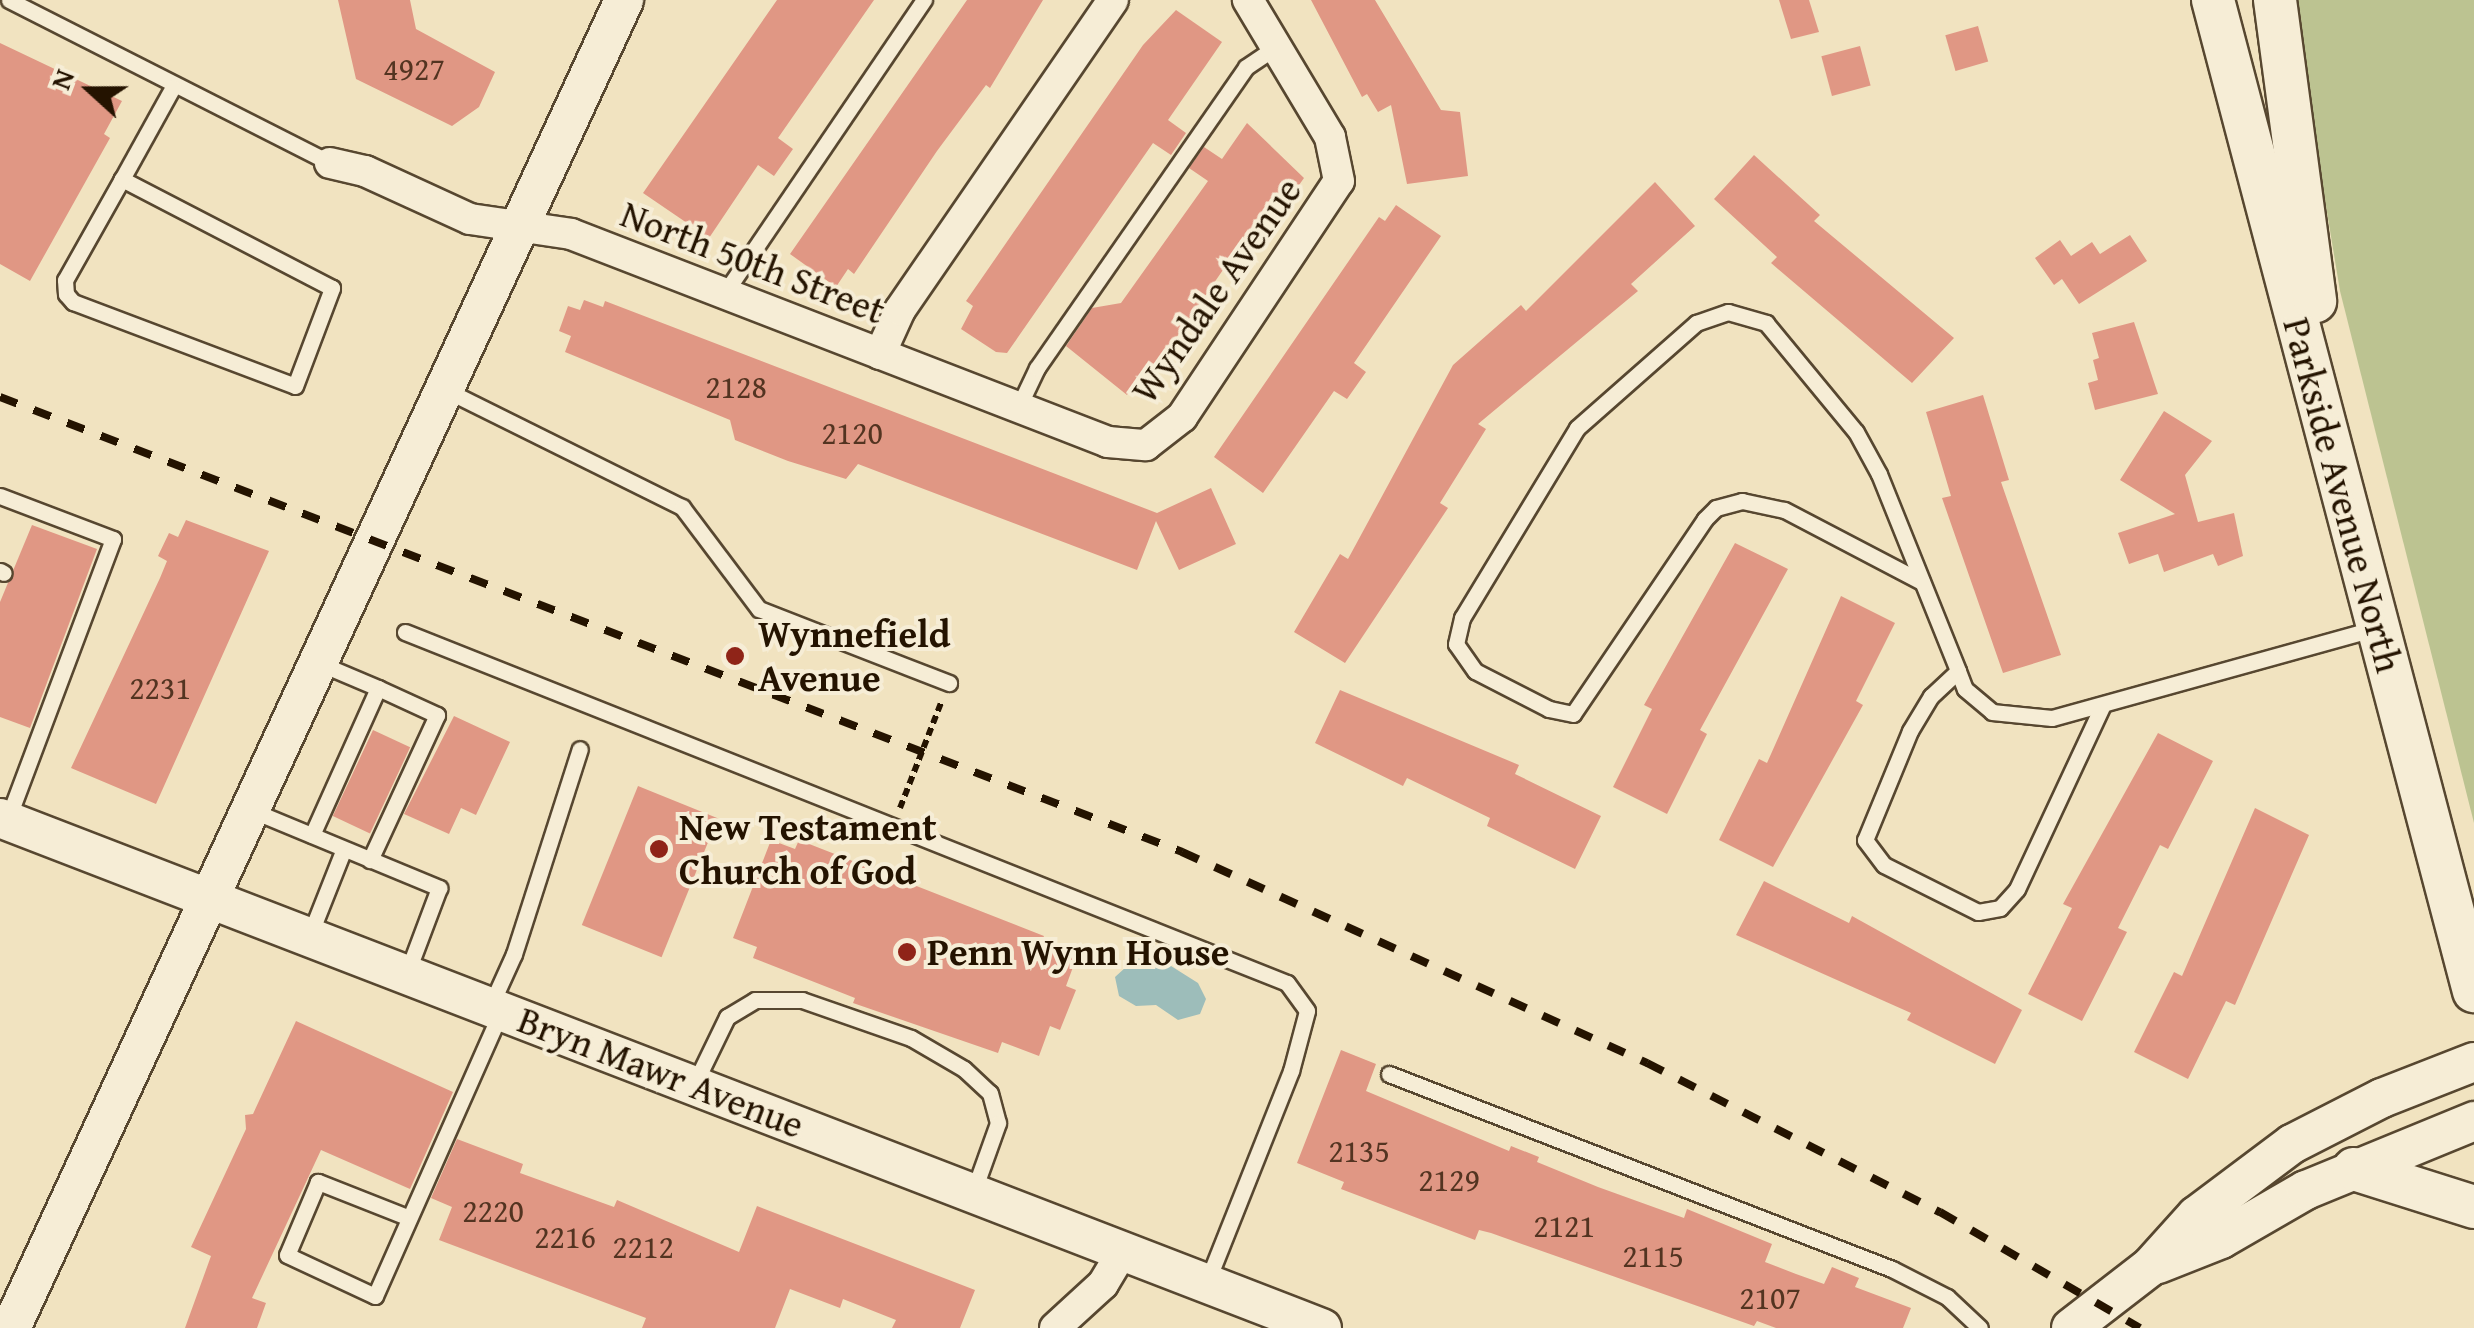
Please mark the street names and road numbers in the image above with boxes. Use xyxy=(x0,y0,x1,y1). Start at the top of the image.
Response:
street label: Wyndale Avenue xyxy=(1121,169,1311,411)
street label: North 50th Street xyxy=(615,191,891,333)
street label: Parkside Avenue North xyxy=(2274,313,2412,677)
street label: Bryn Mawr Avenue xyxy=(512,997,810,1147)

